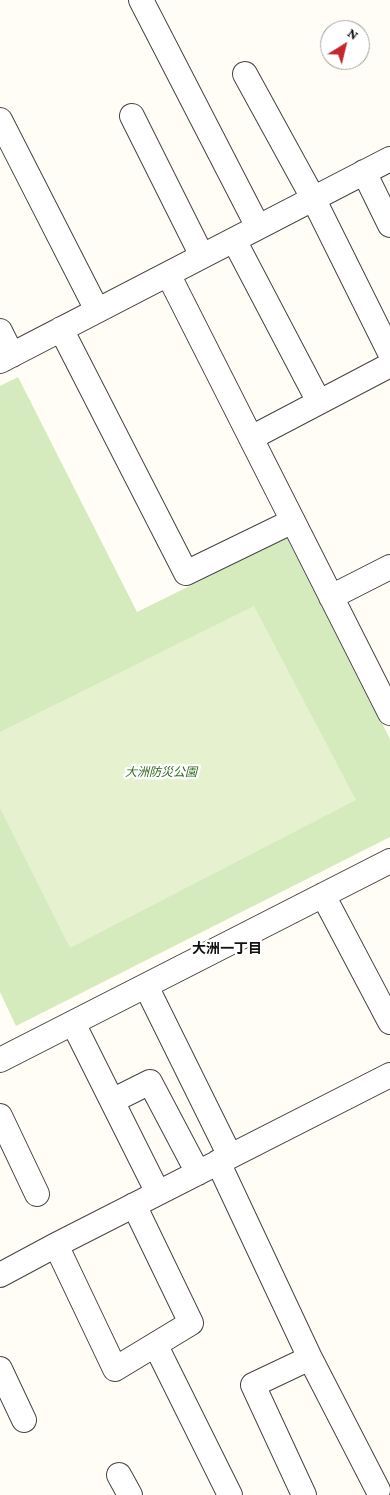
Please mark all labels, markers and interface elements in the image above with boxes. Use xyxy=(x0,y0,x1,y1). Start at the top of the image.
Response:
north arrow xyxy=(320,20,370,70)
text: N xyxy=(345,24,362,43)
park label: 大洲防災公園 xyxy=(125,765,197,779)
district label: 大洲一丁目 xyxy=(192,941,262,957)

